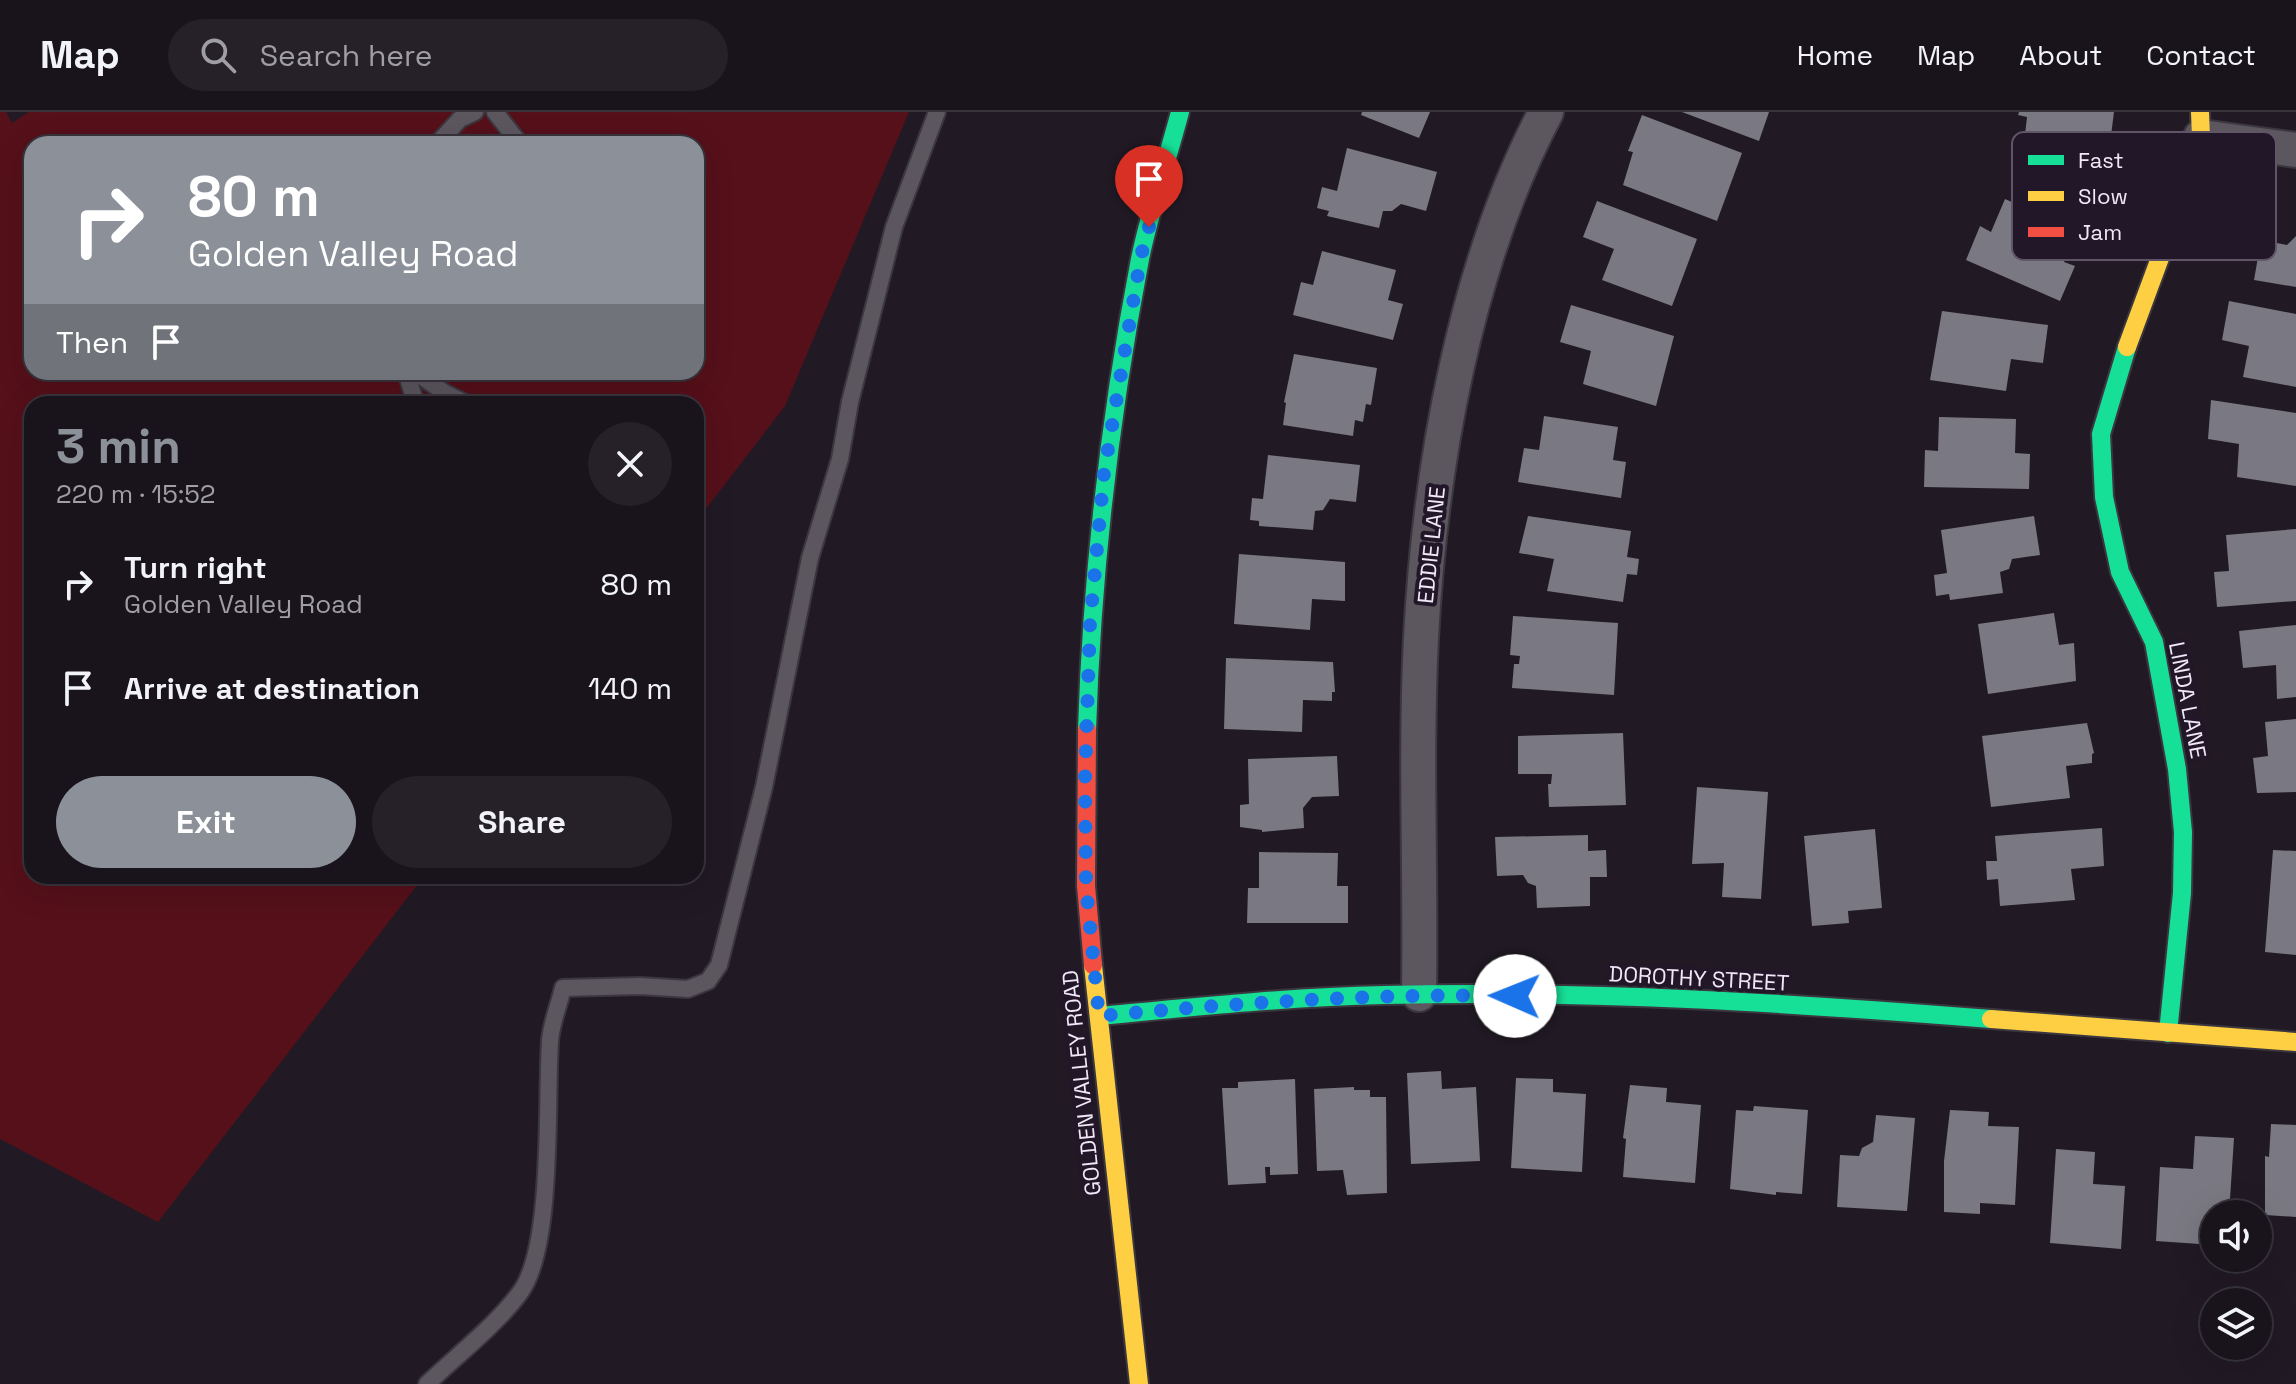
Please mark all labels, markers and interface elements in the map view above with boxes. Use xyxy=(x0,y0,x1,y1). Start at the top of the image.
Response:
search box xyxy=(168,19,728,91)
text: Map xyxy=(40,31,120,79)
icon: search xyxy=(196,33,240,77)
text: Search here xyxy=(260,36,433,75)
text: Home xyxy=(1797,37,1873,73)
text: Map xyxy=(1917,37,1975,73)
text: About xyxy=(2019,37,2102,73)
text: Contact xyxy=(2146,37,2256,73)
legend xyxy=(2012,132,2276,260)
pin xyxy=(1115,145,1183,227)
text: Fast xyxy=(2078,146,2124,174)
icon: arrive xyxy=(1127,157,1171,201)
text: 80 m xyxy=(188,161,320,232)
icon: right xyxy=(56,168,160,272)
text: Slow xyxy=(2078,182,2128,210)
text: Jam xyxy=(2078,218,2122,246)
text: Golden Valley Road xyxy=(188,231,518,277)
icon: arrive xyxy=(144,320,188,364)
text: Then xyxy=(56,323,128,362)
text: 3 min xyxy=(56,416,181,477)
button: close xyxy=(588,422,672,506)
text: 220 m · 15:52 xyxy=(56,477,215,511)
street label: EDDIE LANE xyxy=(1411,485,1451,605)
text: Turn right xyxy=(124,548,267,587)
icon: right xyxy=(56,562,100,606)
text: 80 m xyxy=(601,565,672,604)
text: Golden Valley Road xyxy=(124,587,363,621)
street label: LINDA LANE xyxy=(2163,639,2213,761)
icon: arrive xyxy=(56,666,100,710)
text: Arrive at destination xyxy=(124,669,420,708)
text: 140 m xyxy=(588,669,672,708)
button: Exit xyxy=(56,776,356,868)
button: Share xyxy=(372,776,672,868)
position arrow xyxy=(1473,954,1557,1038)
street label: DOROTHY STREET xyxy=(1608,959,1790,997)
street label: GOLDEN VALLEY ROAD xyxy=(1055,969,1107,1197)
map controls xyxy=(2200,1200,2272,1360)
button: sound xyxy=(2200,1200,2272,1272)
button: layers xyxy=(2200,1288,2272,1360)

